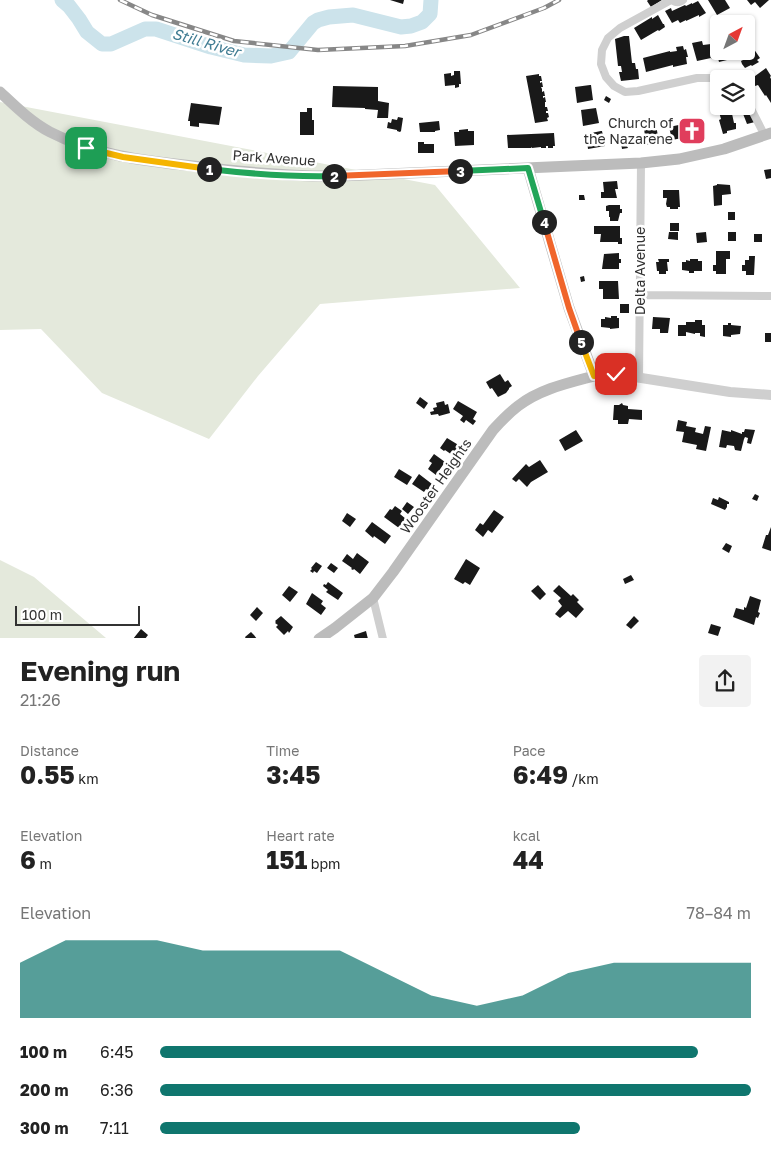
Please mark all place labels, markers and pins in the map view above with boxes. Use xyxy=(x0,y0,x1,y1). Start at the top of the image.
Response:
place label: Church of the Nazarene xyxy=(583,114,673,147)
church icon: Church of the Nazarene xyxy=(677,116,707,146)
pin xyxy=(65,127,107,169)
pin: 1 xyxy=(196,156,222,182)
pin: 3 xyxy=(448,158,472,184)
pin: 2 xyxy=(322,164,346,188)
pin: 4 xyxy=(532,210,556,234)
pin: 5 xyxy=(568,330,594,354)
pin xyxy=(595,353,637,395)

